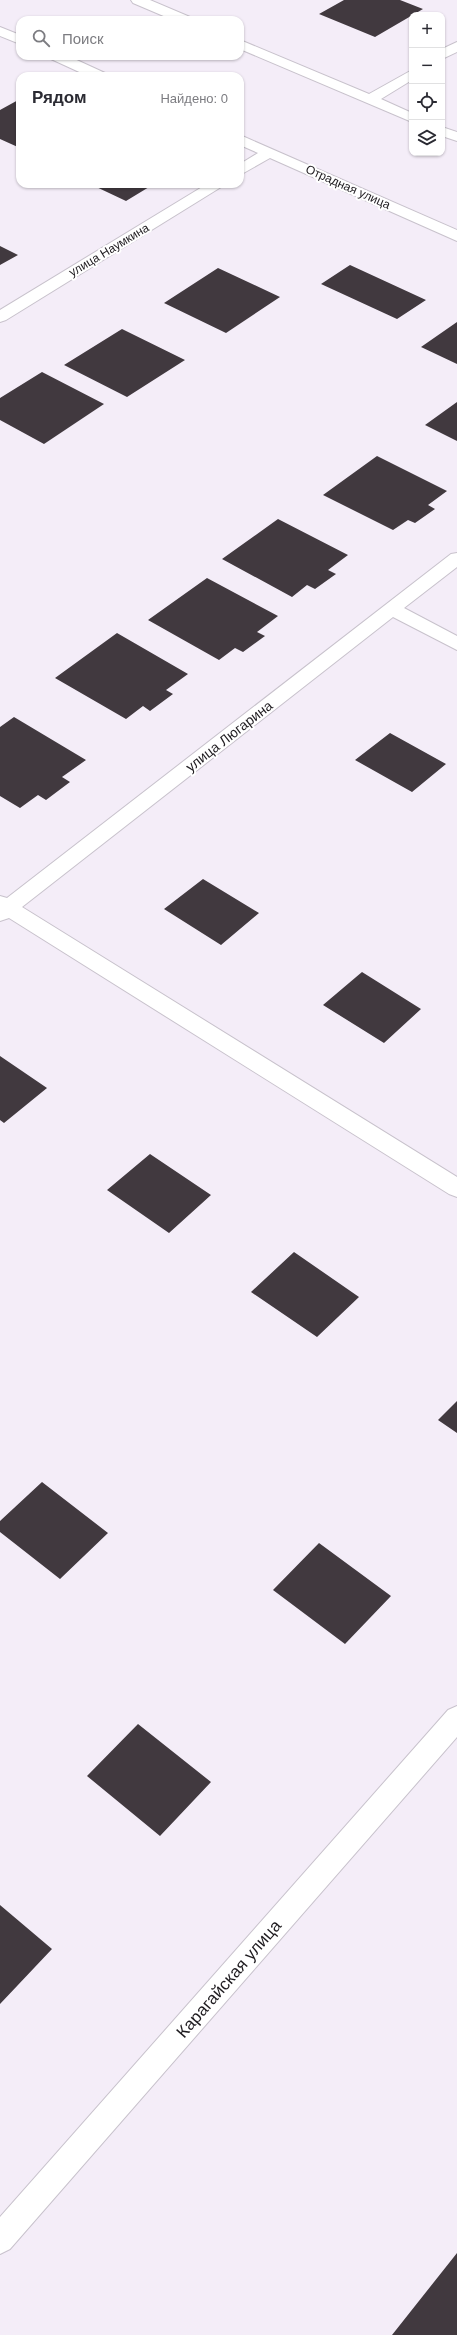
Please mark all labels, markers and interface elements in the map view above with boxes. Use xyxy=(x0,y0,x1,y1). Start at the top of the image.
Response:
map controls xyxy=(409,12,445,156)
button: + xyxy=(409,12,445,48)
search box xyxy=(16,16,244,60)
icon: search xyxy=(30,27,52,49)
text: Поиск xyxy=(62,30,104,47)
button: − xyxy=(409,48,445,84)
button: locate xyxy=(409,84,445,120)
text: Рядом xyxy=(32,88,87,107)
text: Найдено: 0 xyxy=(160,91,228,106)
button: layers xyxy=(409,120,445,156)
street label: Отрадная улица xyxy=(303,162,393,212)
street label: улица Наумкина xyxy=(66,220,152,279)
street label: улица Люгарина xyxy=(182,697,276,775)
street label: Карагайская улица xyxy=(173,1916,286,2042)

